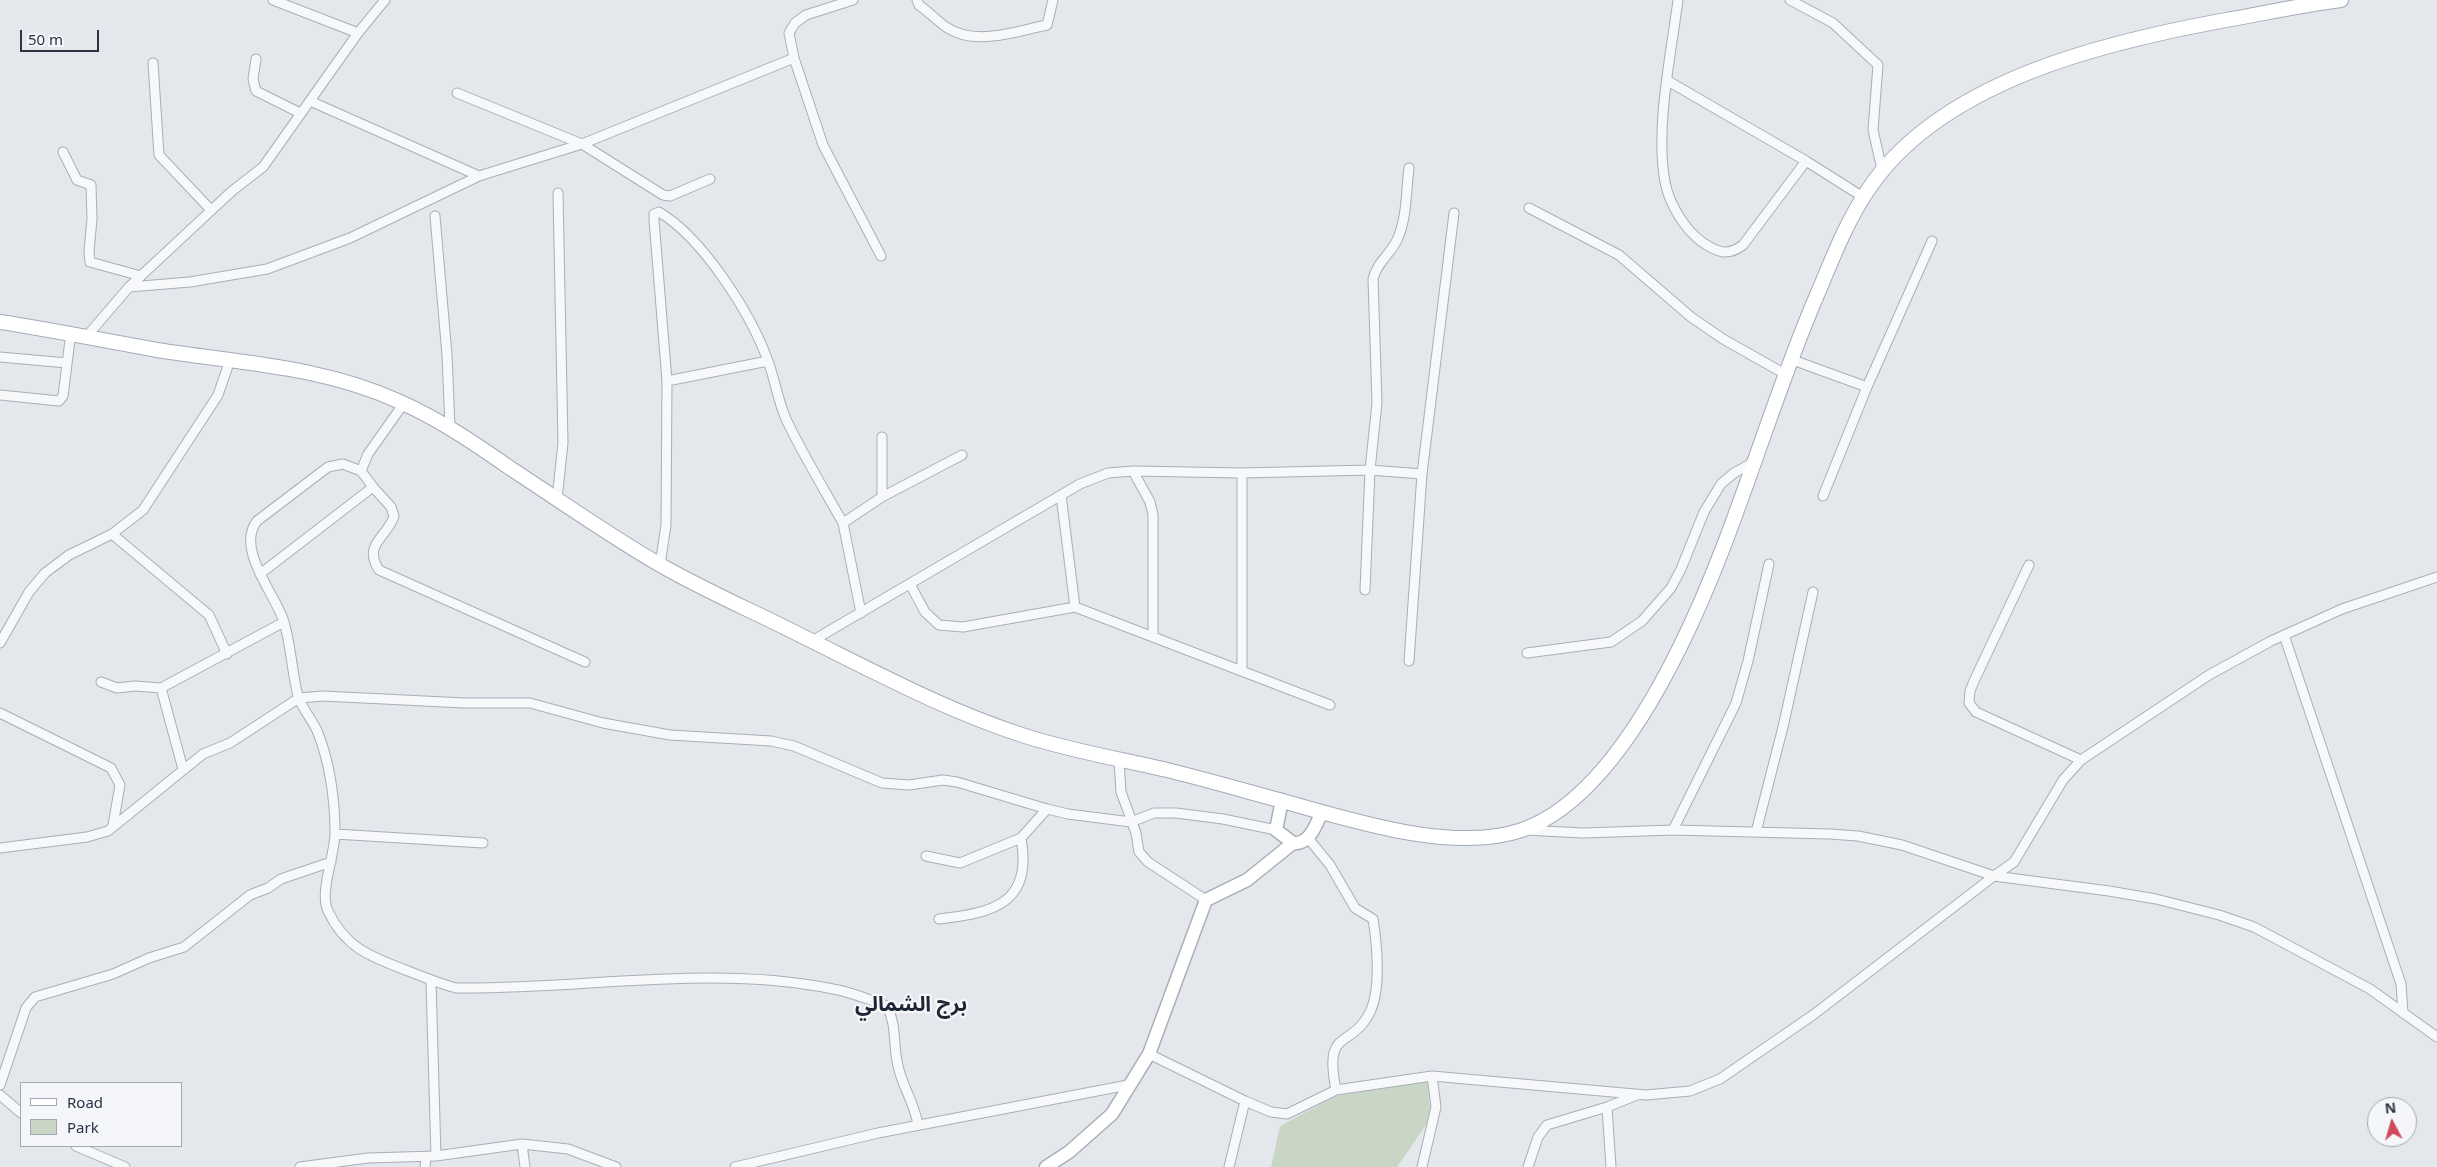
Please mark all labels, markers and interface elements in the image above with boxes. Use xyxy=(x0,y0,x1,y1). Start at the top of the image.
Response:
scale bar xyxy=(22,20,101,52)
text: 50 m xyxy=(28,29,63,49)
district label: برج الشمالي xyxy=(855,992,967,1018)
legend xyxy=(20,1082,182,1147)
text: Road xyxy=(67,1092,103,1112)
north arrow xyxy=(2367,1097,2417,1147)
text: N xyxy=(2384,1098,2397,1118)
text: Park xyxy=(67,1117,99,1137)

